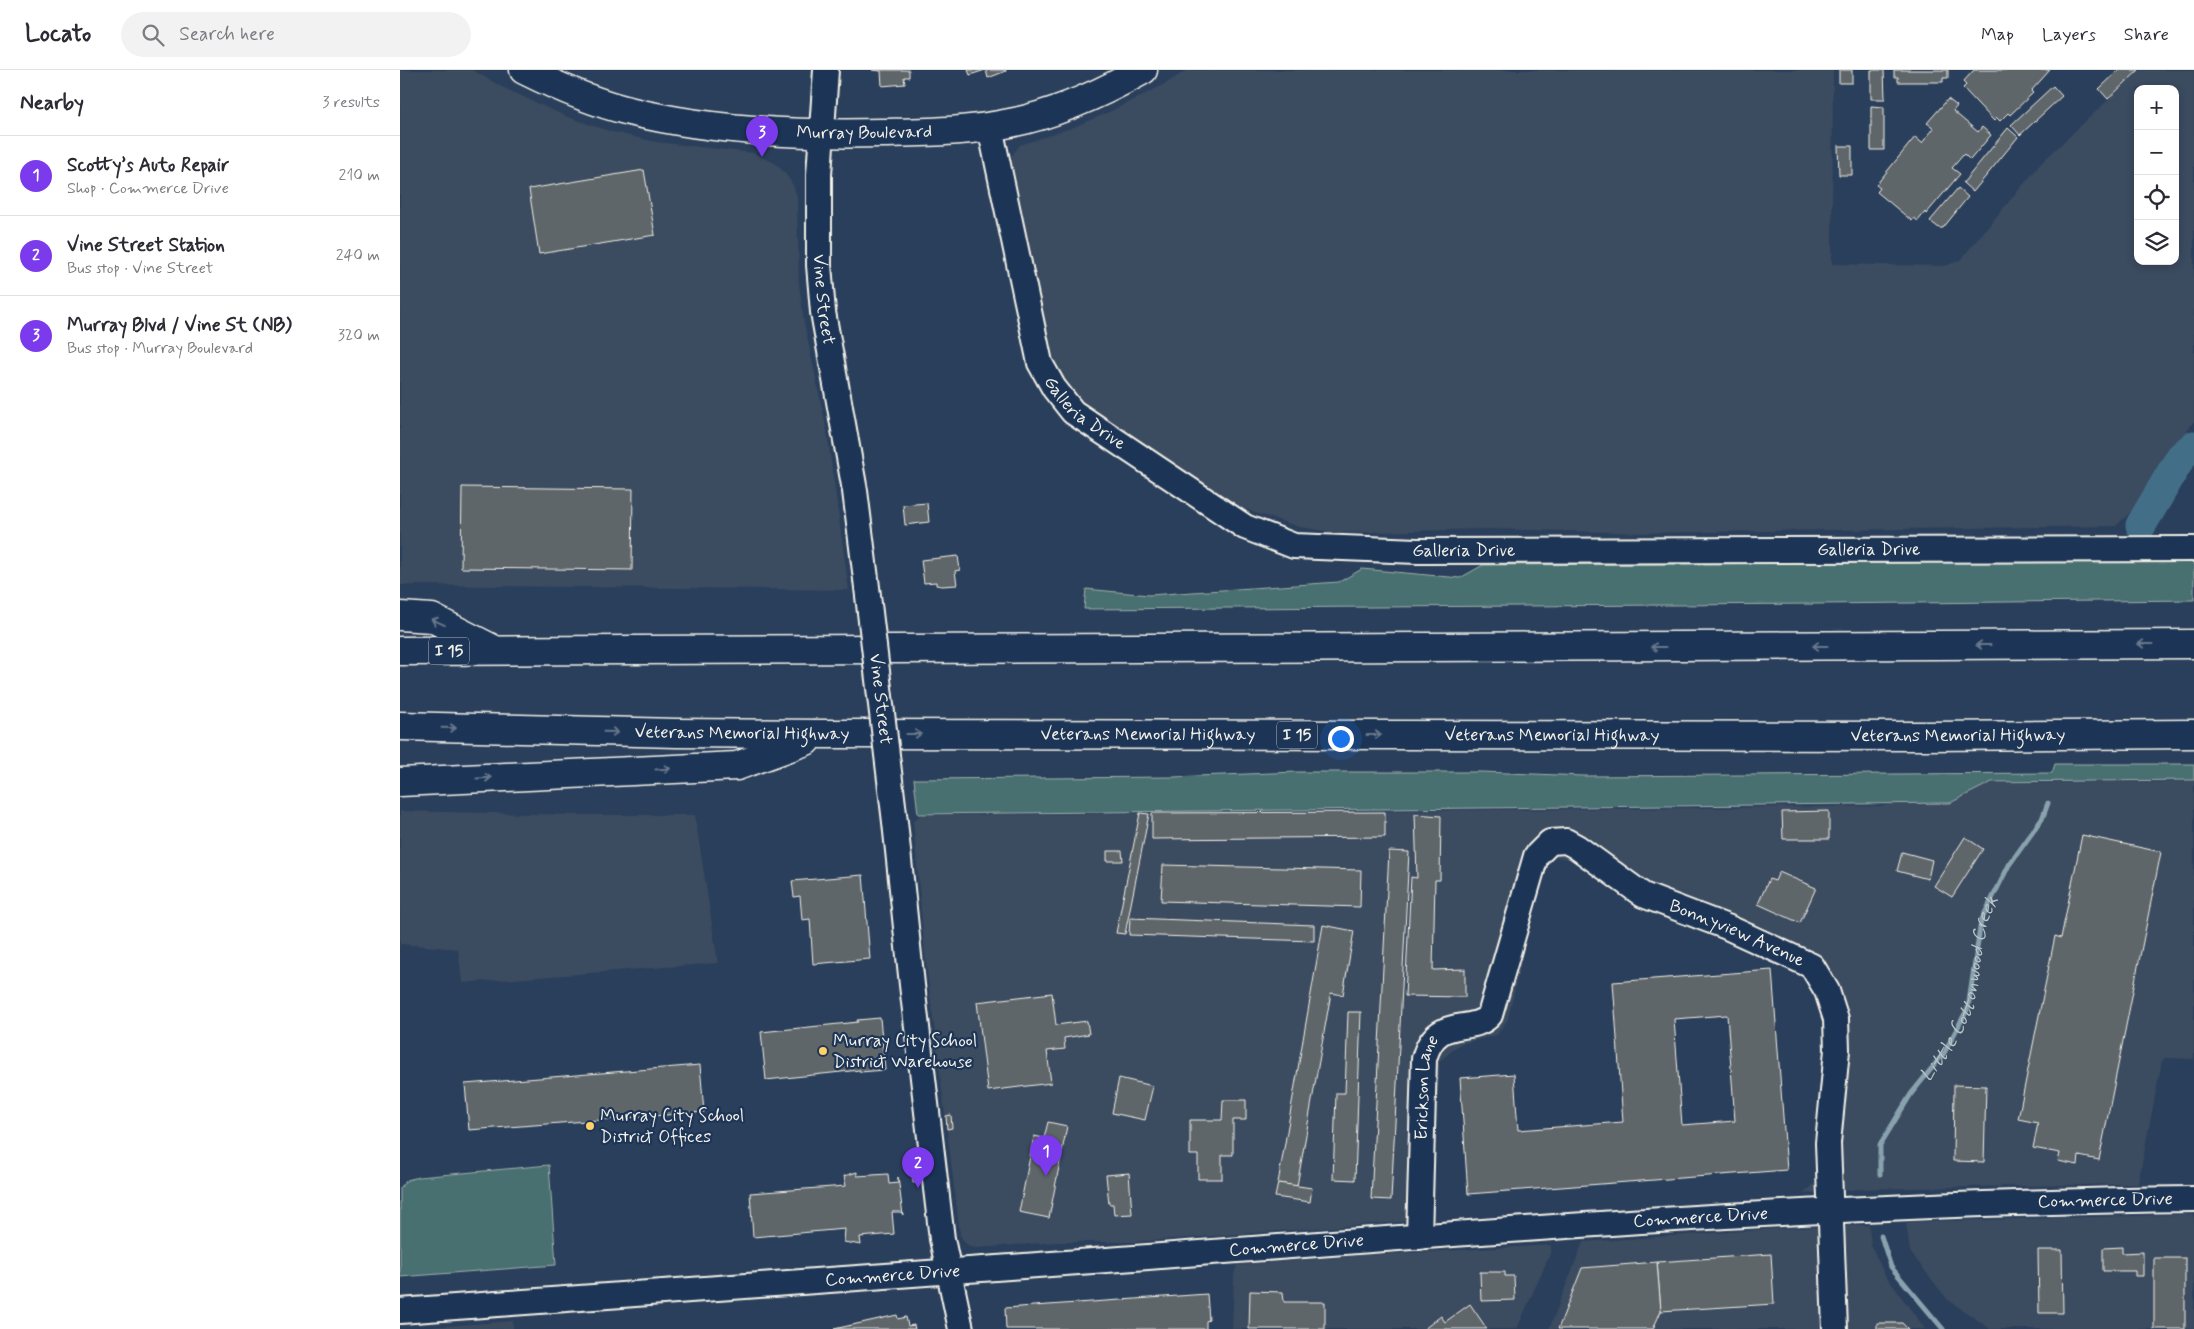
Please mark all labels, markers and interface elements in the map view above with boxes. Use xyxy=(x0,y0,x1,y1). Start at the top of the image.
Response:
search box xyxy=(121,12,471,57)
text: Locato xyxy=(25,19,91,50)
icon: search xyxy=(139,21,167,49)
text: Search here xyxy=(179,22,275,47)
text: Map xyxy=(1981,23,2014,47)
text: Layers xyxy=(2042,23,2096,47)
text: Share xyxy=(2124,23,2169,47)
map controls xyxy=(2134,85,2179,265)
button: + xyxy=(2134,85,2179,130)
text: Nearby xyxy=(20,89,84,117)
text: 3 results xyxy=(322,92,380,113)
pin: 3 xyxy=(746,116,778,157)
street label: Murray Boulevard xyxy=(796,120,933,145)
button: − xyxy=(2134,130,2179,175)
text: Scotty’s Auto Repair xyxy=(67,153,229,178)
text: 1 xyxy=(32,165,40,186)
text: 210 m xyxy=(339,165,380,186)
button: locate xyxy=(2134,175,2179,220)
text: Shop · Commerce Drive xyxy=(67,178,229,199)
button: layers xyxy=(2134,220,2179,265)
text: Vine Street Station xyxy=(67,233,225,258)
text: 2 xyxy=(32,245,40,266)
text: 240 m xyxy=(336,245,380,266)
street label: Vine Street xyxy=(807,254,841,347)
text: Bus stop · Vine Street xyxy=(67,258,213,279)
text: Murray Blvd / Vine St (NB) xyxy=(67,313,292,338)
text: 3 xyxy=(32,325,40,346)
text: 320 m xyxy=(338,325,380,346)
text: Bus stop · Murray Boulevard xyxy=(67,338,253,359)
street label: Galleria Drive xyxy=(1038,372,1130,456)
street label: Galleria Drive xyxy=(1817,538,1921,562)
street label: Galleria Drive xyxy=(1412,539,1516,563)
one-way arrow xyxy=(431,616,446,626)
road number: I 15 xyxy=(429,638,469,664)
one-way arrow xyxy=(2138,639,2154,649)
one-way arrow xyxy=(1975,640,1992,650)
one-way arrow xyxy=(1813,641,1829,651)
one-way arrow xyxy=(1650,642,1666,652)
street label: Vine Street xyxy=(863,652,898,746)
street label: Veterans Memorial Highway xyxy=(634,720,849,748)
street label: Veterans Memorial Highway xyxy=(1040,722,1255,749)
road number: I 15 xyxy=(1277,722,1317,748)
one-way arrow xyxy=(440,723,456,732)
street label: Veterans Memorial Highway xyxy=(1444,723,1659,749)
street label: Veterans Memorial Highway xyxy=(1850,723,2065,749)
your location xyxy=(1328,726,1354,752)
one-way arrow xyxy=(602,727,619,737)
one-way arrow xyxy=(905,729,921,739)
one-way arrow xyxy=(1365,730,1381,740)
one-way arrow xyxy=(655,765,671,774)
one-way arrow xyxy=(475,774,491,783)
water label: Little Cottonwood Creek xyxy=(1914,891,2004,1086)
street label: Bonnyview Avenue xyxy=(1666,894,1808,973)
place label: Murray City School District Warehouse xyxy=(833,1029,977,1074)
street label: Erickson Lane xyxy=(1410,1029,1445,1140)
marker: Murray City School District Warehouse xyxy=(817,1045,829,1057)
place label: Murray City School District Offices xyxy=(600,1104,744,1149)
marker: Murray City School District Offices xyxy=(584,1120,596,1132)
pin: 1 xyxy=(1030,1135,1062,1176)
pin: 2 xyxy=(902,1147,934,1188)
street label: Commerce Drive xyxy=(2037,1187,2173,1214)
street label: Commerce Drive xyxy=(1632,1202,1769,1234)
street label: Commerce Drive xyxy=(1228,1228,1365,1263)
street label: Commerce Drive xyxy=(824,1259,961,1292)

